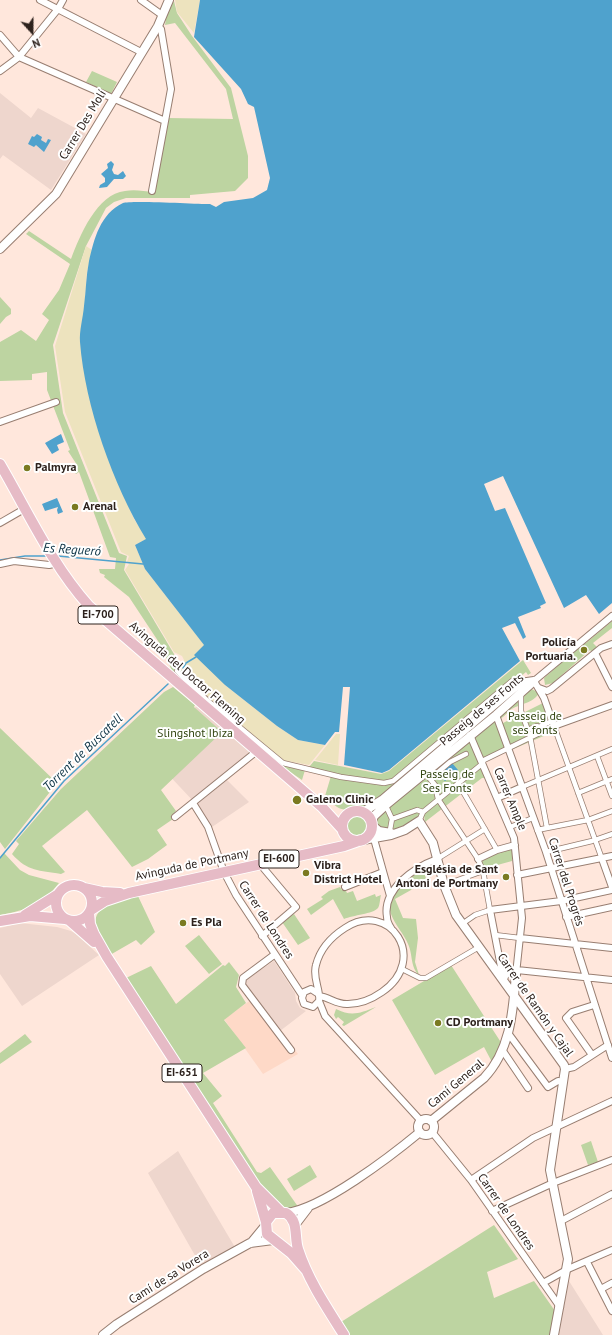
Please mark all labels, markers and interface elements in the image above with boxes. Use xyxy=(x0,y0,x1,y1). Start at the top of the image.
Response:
north arrow xyxy=(12,12,52,52)
text: N xyxy=(30,35,42,51)
street label: Carrer Des Molí xyxy=(56,87,110,163)
place label: Palmyra xyxy=(35,461,77,475)
marker: Palmyra xyxy=(22,463,32,473)
place label: Arenal xyxy=(83,500,117,514)
marker: Arenal xyxy=(70,502,80,512)
water label: Es Regueró xyxy=(42,540,102,560)
road number: EI-700 xyxy=(78,606,118,624)
street label: Avinguda del Doctor Fleming xyxy=(126,619,248,727)
place label: Policía Portuaria. xyxy=(526,636,576,664)
marker: Policía Portuaria. xyxy=(579,645,589,655)
street label: Passeig de ses Fonts xyxy=(437,671,527,749)
park label: Passeig de ses fonts xyxy=(508,710,562,738)
water label: Torrent de Buscatell xyxy=(40,711,126,795)
park label: Slingshot Ibiza xyxy=(157,727,233,741)
street label: Carrer Ample xyxy=(490,765,530,833)
park label: Passeig de Ses Fonts xyxy=(420,768,474,796)
place label: Galeno Clinic xyxy=(306,793,373,807)
marker: Galeno Clinic xyxy=(291,794,303,806)
street label: Carrer del Progrés xyxy=(545,836,587,928)
street label: Avinguda de Portmany xyxy=(134,846,250,884)
road number: EI-600 xyxy=(259,850,299,868)
place label: Vibra District Hotel xyxy=(314,859,382,887)
place label: Església de Sant Antoni de Portmany xyxy=(396,863,498,891)
marker: Vibra District Hotel xyxy=(301,868,311,878)
marker: Església de Sant Antoni de Portmany xyxy=(501,872,511,882)
street label: Carrer de Londres xyxy=(235,878,297,962)
place label: Es Pla xyxy=(191,916,222,930)
marker: Es Pla xyxy=(178,918,188,928)
street label: Carrer de Ramón y Cajal xyxy=(494,951,576,1059)
place label: CD Portmany xyxy=(446,1016,513,1030)
marker: CD Portmany xyxy=(433,1018,443,1028)
street label: Camí General xyxy=(425,1057,487,1111)
road number: EI-651 xyxy=(162,1064,202,1082)
street label: Carrer de Londres xyxy=(474,1171,538,1253)
street label: Camí de sa Vorera xyxy=(126,1247,212,1307)

